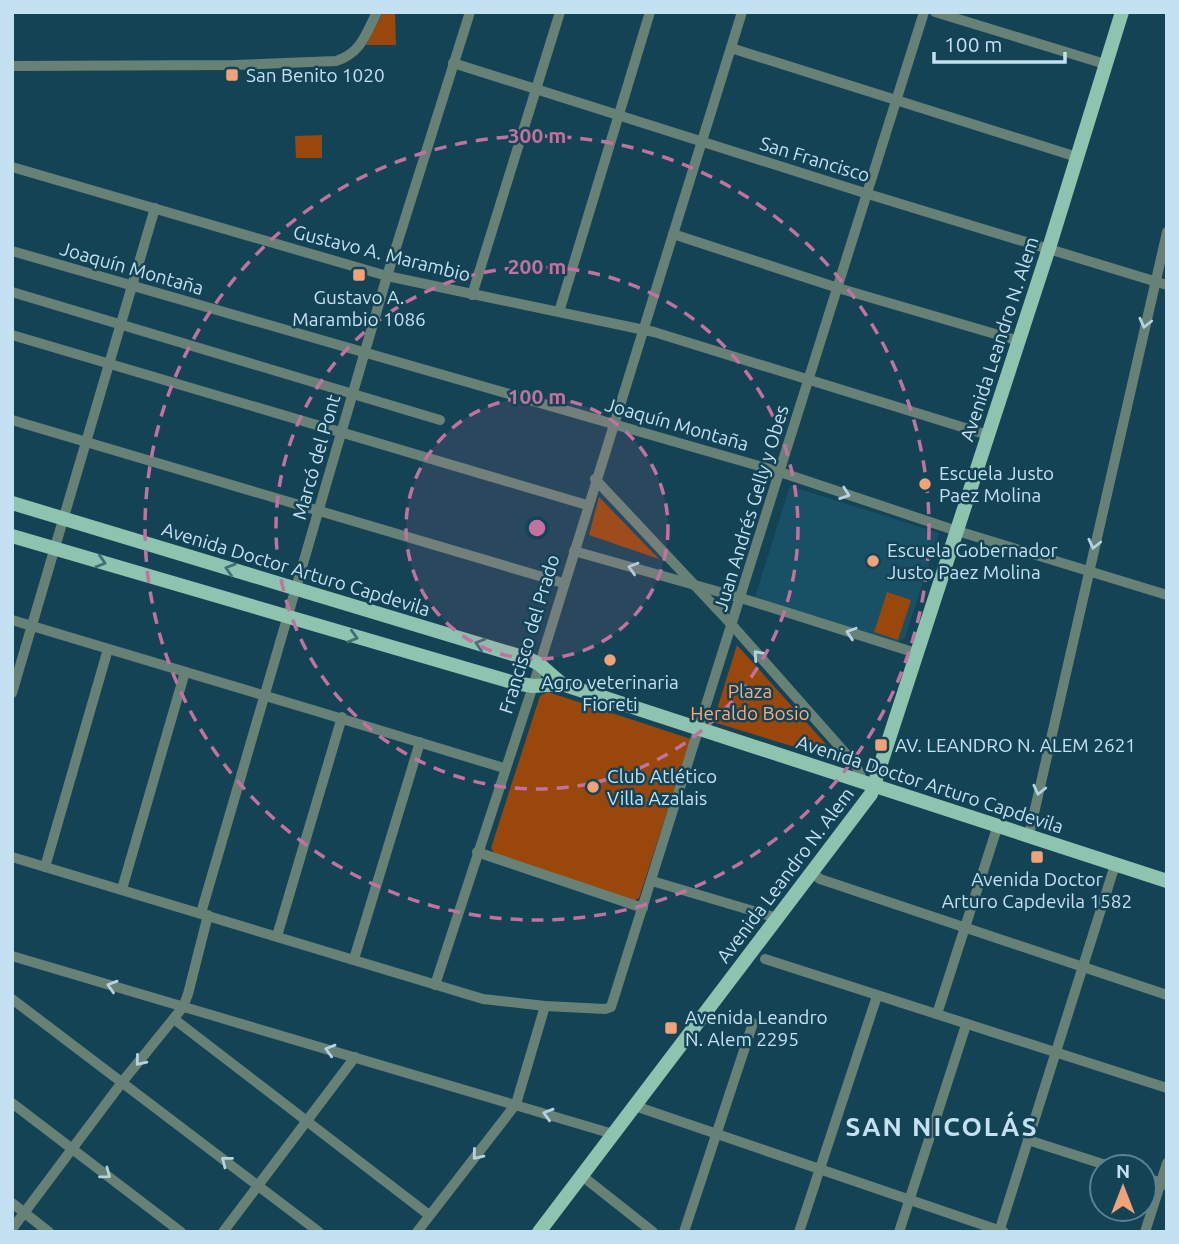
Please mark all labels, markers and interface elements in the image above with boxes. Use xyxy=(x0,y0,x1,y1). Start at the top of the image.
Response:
scale bar xyxy=(934,21,1065,65)
text: 100 m xyxy=(944,32,1002,56)
place label: San Benito 1020 xyxy=(246,64,385,86)
marker: San Benito 1020 xyxy=(224,67,240,83)
text: 300 m xyxy=(508,123,566,147)
street label: San Francisco xyxy=(757,132,873,186)
street label: Gustavo A. Marambio xyxy=(291,220,473,286)
street label: Avenida Leandro N. Alem xyxy=(955,234,1043,444)
street label: Joaquín Montaña xyxy=(58,237,206,299)
text: 200 m xyxy=(508,254,566,278)
marker: Gustavo A. Marambio 1086 xyxy=(351,267,367,283)
place label: Gustavo A. Marambio 1086 xyxy=(292,286,426,330)
one-way arrow xyxy=(1139,317,1154,329)
text: 100 m xyxy=(508,384,566,408)
street label: Marcó del Pont xyxy=(288,391,345,522)
street label: Joaquín Montaña xyxy=(603,393,751,455)
street label: Juan Andrés Gelly y Obes xyxy=(709,402,793,614)
place label: Escuela Justo Paez Molina xyxy=(939,462,1054,506)
marker: Escuela Justo Paez Molina xyxy=(917,476,933,492)
one-way arrow xyxy=(839,486,851,500)
centre of rings xyxy=(525,516,549,540)
street label: Avenida Doctor Arturo Capdevila xyxy=(159,518,433,620)
one-way arrow xyxy=(1088,538,1103,550)
place label: Escuela Gobernador Justo Paez Molina xyxy=(887,539,1058,583)
street label: Francisco del Prado xyxy=(494,552,564,716)
marker: Escuela Gobernador Justo Paez Molina xyxy=(865,553,881,569)
one-way arrow xyxy=(95,554,107,569)
one-way arrow xyxy=(627,561,639,576)
one-way arrow xyxy=(224,562,236,577)
one-way arrow xyxy=(845,626,857,641)
one-way arrow xyxy=(346,628,358,643)
one-way arrow xyxy=(474,638,486,653)
one-way arrow xyxy=(754,650,766,663)
marker: Agro veterinaria Fioreti xyxy=(602,652,618,668)
place label: Agro veterinaria Fioreti xyxy=(541,671,679,715)
park label: Plaza Heraldo Bosio xyxy=(690,680,810,724)
street label: Avenida Doctor Arturo Capdevila xyxy=(794,730,1066,838)
place label: AV. LEANDRO N. ALEM 2621 xyxy=(895,734,1136,756)
marker: AV. LEANDRO N. ALEM 2621 xyxy=(873,737,889,753)
place label: Club Atlético Villa Azalais xyxy=(607,765,717,809)
marker: Club Atlético Villa Azalais xyxy=(585,779,601,795)
street label: Avenida Leandro N. Alem xyxy=(712,783,858,967)
one-way arrow xyxy=(1033,784,1047,796)
marker: Avenida Doctor Arturo Capdevila 1582 xyxy=(1029,849,1045,865)
place label: Avenida Doctor Arturo Capdevila 1582 xyxy=(942,868,1132,912)
one-way arrow xyxy=(106,980,118,995)
place label: Avenida Leandro N. Alem 2295 xyxy=(685,1006,828,1050)
marker: Avenida Leandro N. Alem 2295 xyxy=(663,1020,679,1036)
one-way arrow xyxy=(324,1043,336,1058)
one-way arrow xyxy=(136,1052,148,1065)
one-way arrow xyxy=(543,1107,555,1122)
district label: SAN NICOLÁS xyxy=(846,1111,1038,1141)
one-way arrow xyxy=(473,1146,485,1159)
north arrow xyxy=(1088,1153,1158,1223)
one-way arrow xyxy=(221,1156,233,1169)
text: N xyxy=(1116,1160,1130,1182)
one-way arrow xyxy=(98,1166,110,1179)

